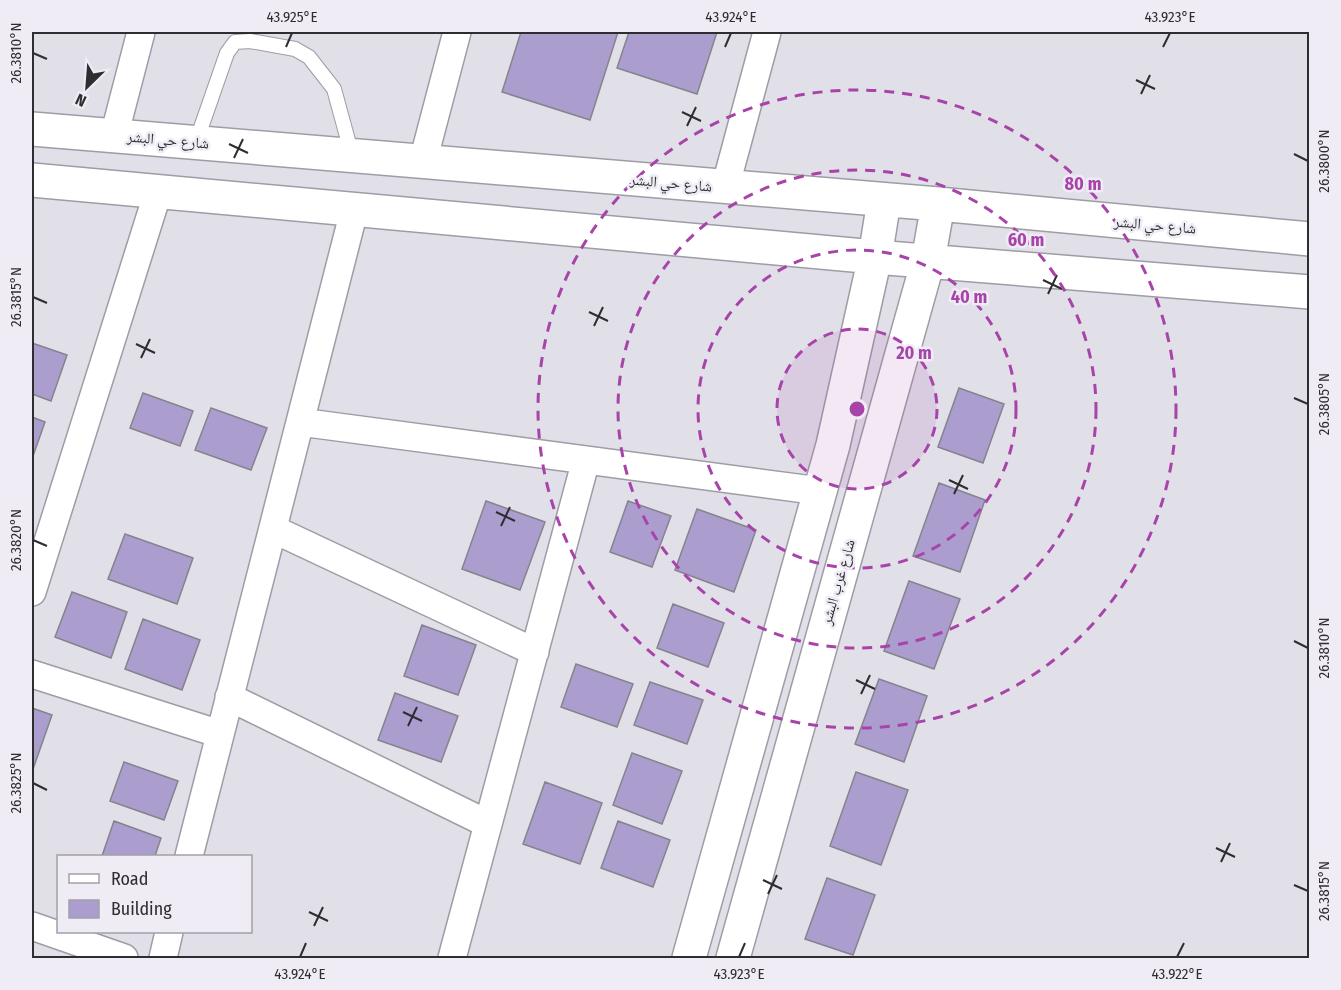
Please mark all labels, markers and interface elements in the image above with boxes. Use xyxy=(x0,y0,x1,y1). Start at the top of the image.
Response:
text: 43.925°E xyxy=(266,8,318,26)
text: 43.924°E xyxy=(705,8,757,26)
text: 43.923°E xyxy=(1144,8,1196,26)
text: 26.3810°N xyxy=(7,22,25,84)
north arrow xyxy=(57,57,117,117)
text: N xyxy=(73,90,89,111)
street label: شارع حي البشر xyxy=(125,127,210,155)
text: 26.3800°N xyxy=(1315,129,1333,193)
street label: شارع حي البشر xyxy=(628,170,713,198)
text: 80 m xyxy=(1065,173,1101,195)
street label: شارع حي البشر xyxy=(1112,212,1197,240)
text: 60 m xyxy=(1008,229,1044,251)
text: 26.3815°N xyxy=(7,267,25,327)
text: 40 m xyxy=(951,286,987,308)
text: 20 m xyxy=(895,342,932,364)
text: 26.3805°N xyxy=(1315,373,1333,435)
centre of rings xyxy=(847,399,867,419)
text: 26.3820°N xyxy=(7,509,25,571)
street label: شارع غرب البشر xyxy=(817,537,860,628)
text: 26.3810°N xyxy=(1315,617,1333,679)
text: 26.3825°N xyxy=(7,752,25,814)
legend xyxy=(57,855,252,933)
text: 26.3815°N xyxy=(1315,861,1333,921)
text: Road xyxy=(111,868,148,890)
text: Building xyxy=(111,898,172,920)
text: 43.924°E xyxy=(274,965,326,983)
text: 43.923°E xyxy=(713,965,765,983)
text: 43.922°E xyxy=(1152,965,1202,983)

